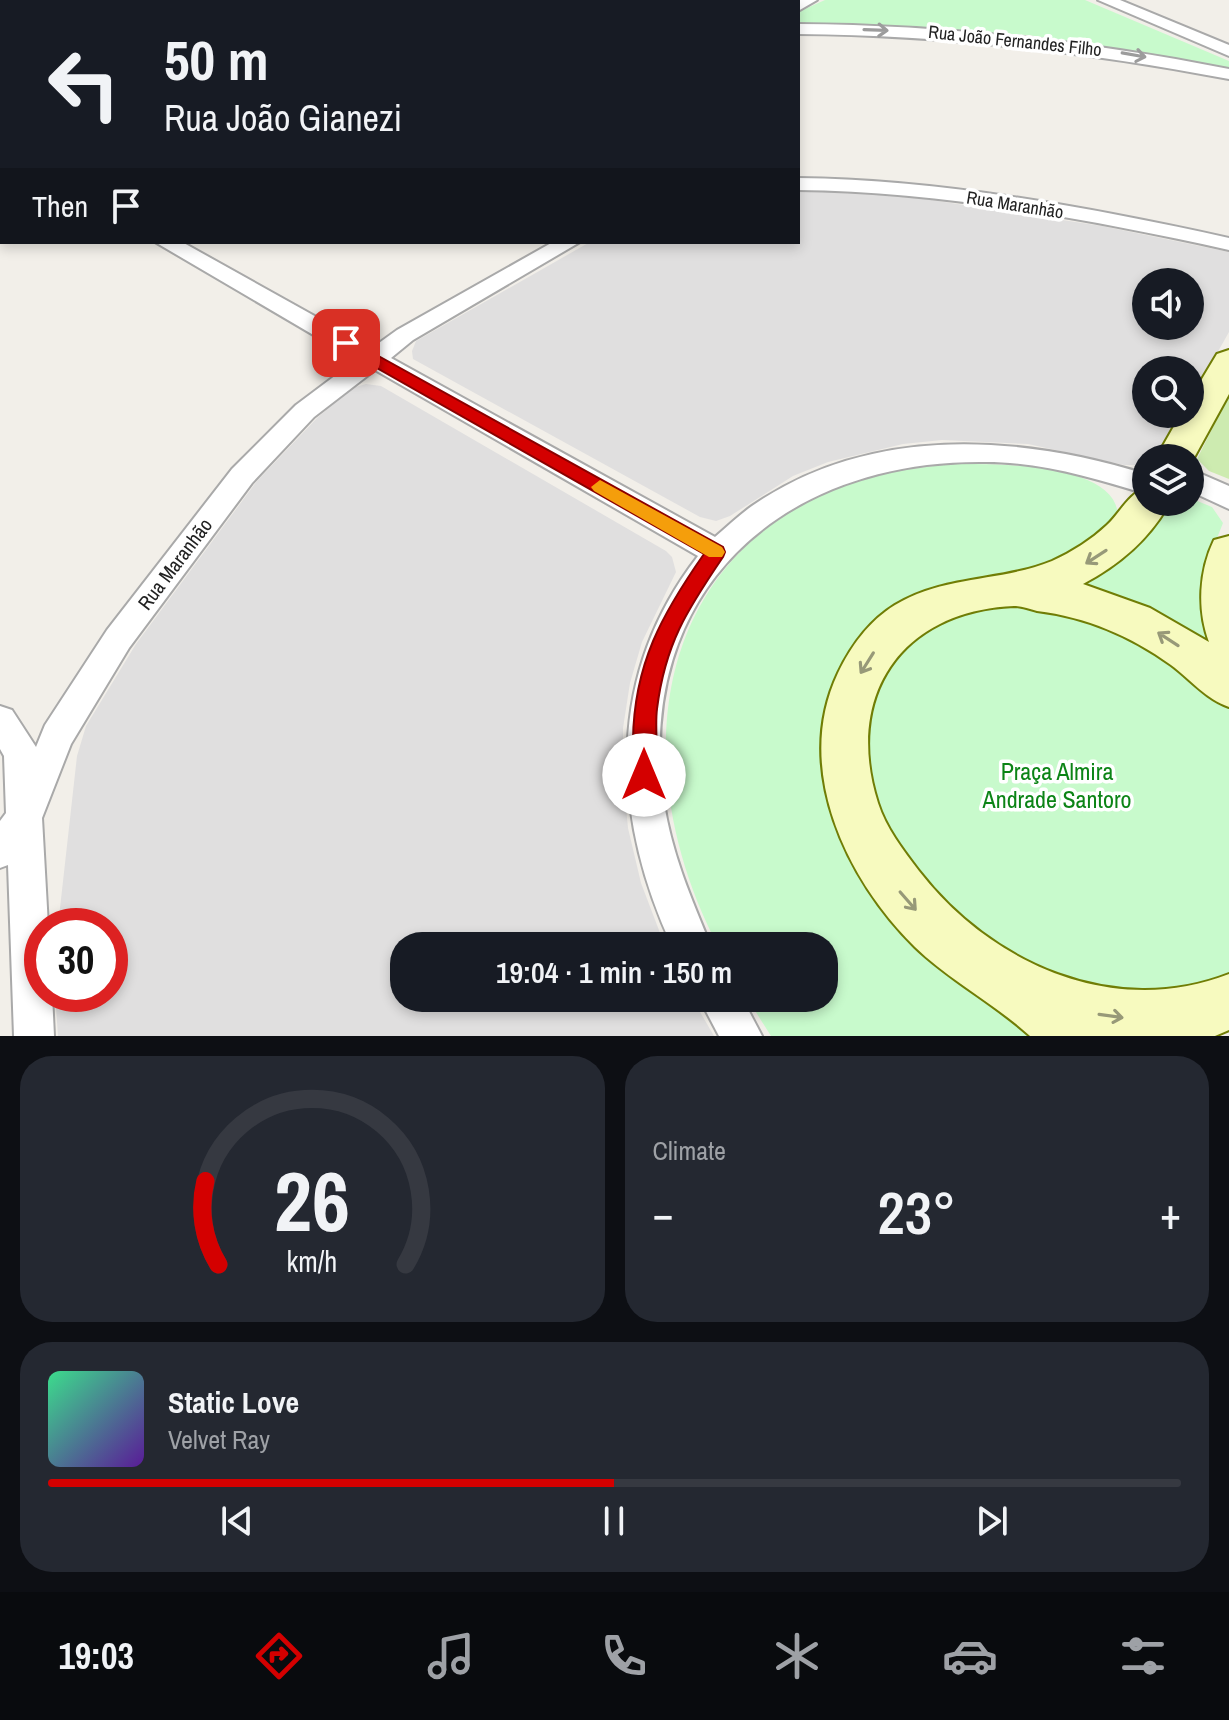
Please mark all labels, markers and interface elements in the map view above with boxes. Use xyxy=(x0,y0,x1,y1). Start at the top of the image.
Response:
street label: Rua João Fernandes Filho xyxy=(927,19,1103,62)
text: 50 m xyxy=(164,22,269,97)
one-way arrow xyxy=(862,23,889,38)
icon: left xyxy=(32,32,136,136)
one-way arrow xyxy=(1121,49,1147,64)
text: Rua João Gianezi xyxy=(164,94,402,142)
icon: arrive xyxy=(104,184,148,228)
street label: Rua Maranhão xyxy=(965,185,1065,224)
text: Then xyxy=(32,186,88,226)
map controls xyxy=(1132,268,1204,516)
button: sound xyxy=(1132,268,1204,340)
pin xyxy=(312,309,380,377)
icon: arrive xyxy=(324,321,368,365)
button: search xyxy=(1132,356,1204,428)
button: layers xyxy=(1132,444,1204,516)
street label: Rua Maranhão xyxy=(131,512,218,615)
one-way arrow xyxy=(1085,549,1107,565)
one-way arrow xyxy=(1157,631,1180,647)
one-way arrow xyxy=(859,651,875,674)
position arrow xyxy=(602,733,686,817)
park label: Praça Almira Andrade Santoro xyxy=(982,755,1131,815)
one-way arrow xyxy=(899,891,917,911)
speed limit sign: 30 xyxy=(24,908,128,1012)
text: 19:04 · 1 min · 150 m xyxy=(496,952,732,992)
one-way arrow xyxy=(1098,1009,1123,1024)
text: Climate xyxy=(653,1133,726,1168)
text: 26 xyxy=(274,1145,350,1257)
text: 23° xyxy=(877,1172,956,1253)
text: − xyxy=(653,1183,674,1243)
text: + xyxy=(1160,1183,1181,1243)
text: km/h xyxy=(287,1242,338,1281)
text: Static Love xyxy=(168,1382,299,1422)
text: Velvet Ray xyxy=(168,1422,270,1457)
icon: previous xyxy=(215,1499,259,1543)
icon: pause xyxy=(592,1499,636,1543)
icon: next xyxy=(970,1499,1014,1543)
icon: directions xyxy=(251,1628,307,1684)
icon: music xyxy=(423,1628,479,1684)
icon: phone xyxy=(596,1628,652,1684)
icon: climate xyxy=(769,1628,825,1684)
icon: car xyxy=(942,1628,998,1684)
icon: filters xyxy=(1115,1628,1171,1684)
text: 19:03 xyxy=(58,1632,134,1680)

